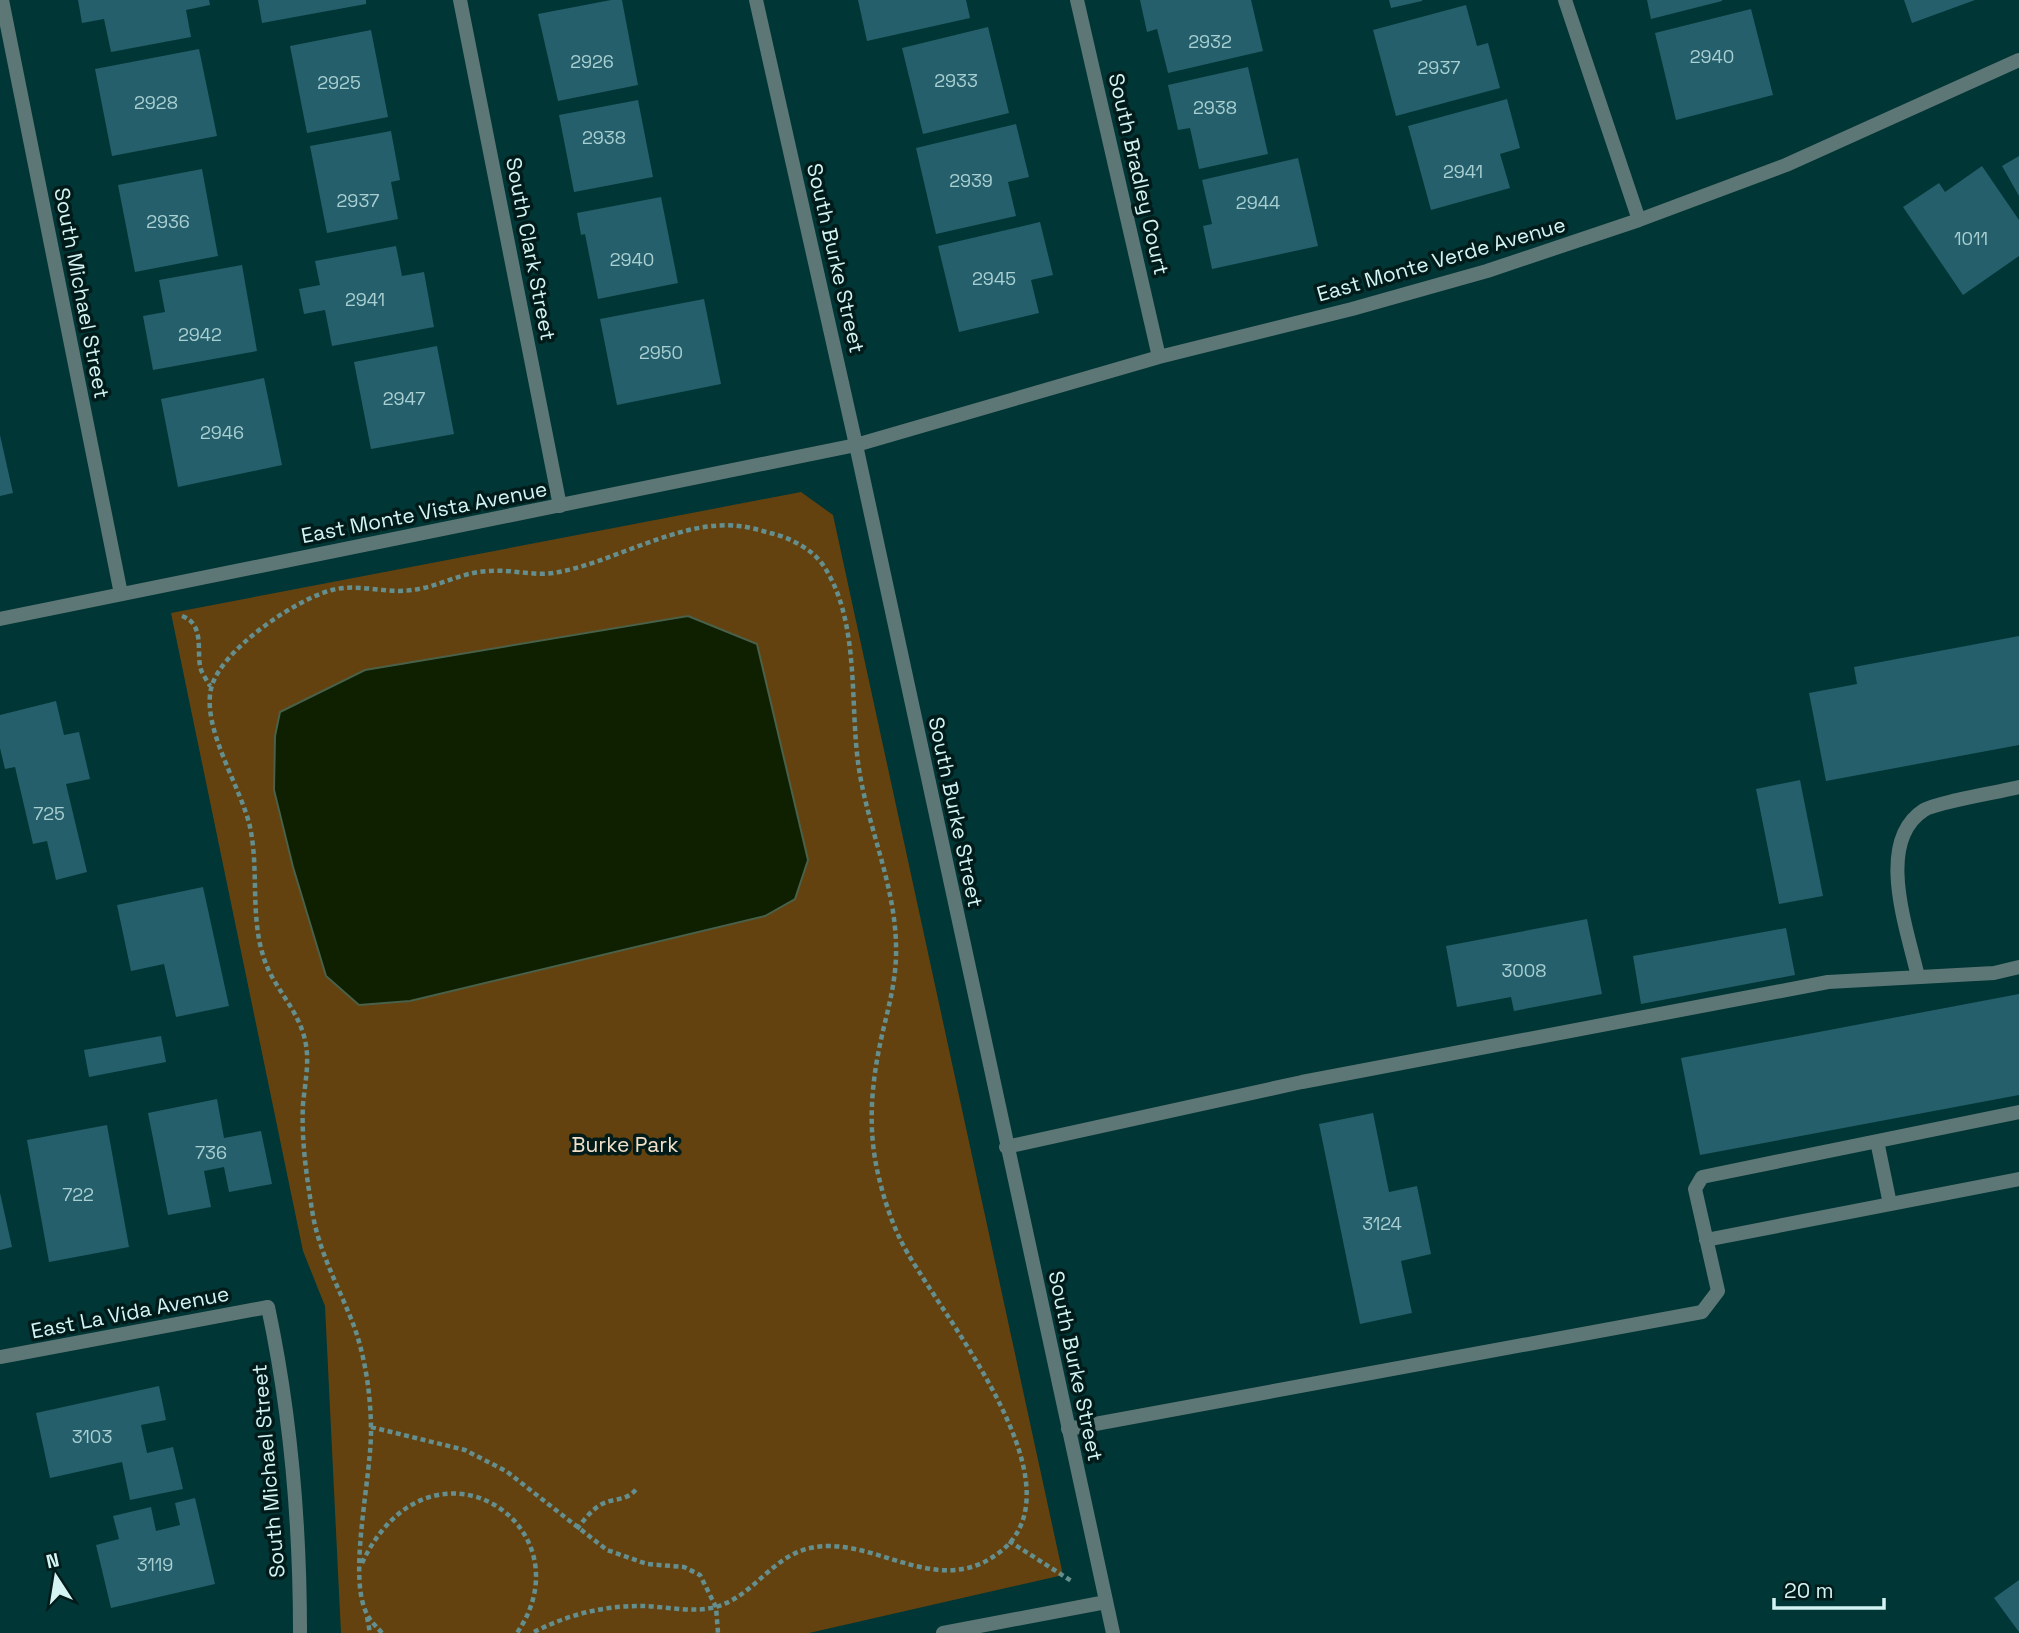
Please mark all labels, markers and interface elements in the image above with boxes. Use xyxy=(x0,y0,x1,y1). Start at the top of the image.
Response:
house number: 2932 xyxy=(1188,30,1232,53)
house number: 2940 xyxy=(1690,45,1734,68)
house number: 2926 xyxy=(570,50,614,73)
house number: 2937 xyxy=(1418,56,1460,79)
house number: 2933 xyxy=(934,69,978,92)
house number: 2925 xyxy=(317,71,361,94)
street label: South Bradley Court xyxy=(1103,71,1175,277)
house number: 2928 xyxy=(134,91,178,114)
house number: 2938 xyxy=(1193,96,1237,119)
house number: 2938 xyxy=(582,126,626,149)
street label: South Clark Street xyxy=(500,155,562,343)
street label: South Burke Street xyxy=(801,160,871,356)
house number: 2941 xyxy=(1443,160,1483,183)
house number: 2939 xyxy=(949,169,993,192)
street label: South Michael Street xyxy=(48,185,116,401)
house number: 2937 xyxy=(337,189,379,212)
house number: 2944 xyxy=(1236,191,1280,214)
house number: 2936 xyxy=(146,210,190,233)
street label: East Monte Verde Avenue xyxy=(1313,211,1569,307)
house number: 1011 xyxy=(1954,227,1988,250)
house number: 2940 xyxy=(610,248,654,271)
house number: 2945 xyxy=(972,267,1016,290)
house number: 2941 xyxy=(345,288,385,311)
house number: 2942 xyxy=(178,323,222,346)
house number: 2950 xyxy=(639,341,683,364)
house number: 2947 xyxy=(383,387,425,410)
house number: 2946 xyxy=(200,421,244,444)
street label: East Monte Vista Avenue xyxy=(299,475,549,549)
street label: South Burke Street xyxy=(923,714,989,910)
house number: 725 xyxy=(33,802,65,825)
house number: 3008 xyxy=(1501,959,1547,982)
park label: Burke Park xyxy=(572,1131,678,1158)
house number: 736 xyxy=(195,1141,227,1164)
house number: 722 xyxy=(62,1183,94,1206)
house number: 3124 xyxy=(1362,1212,1402,1235)
street label: South Burke Street xyxy=(1043,1268,1109,1464)
street label: East La Vida Avenue xyxy=(29,1280,231,1344)
street label: South Michael Street xyxy=(245,1363,291,1579)
house number: 3103 xyxy=(72,1425,112,1448)
north arrow xyxy=(21,1542,91,1612)
text: N xyxy=(44,1547,61,1574)
house number: 3119 xyxy=(137,1553,173,1576)
scale bar xyxy=(1774,1566,1884,1610)
text: 20 m xyxy=(1784,1577,1834,1604)

